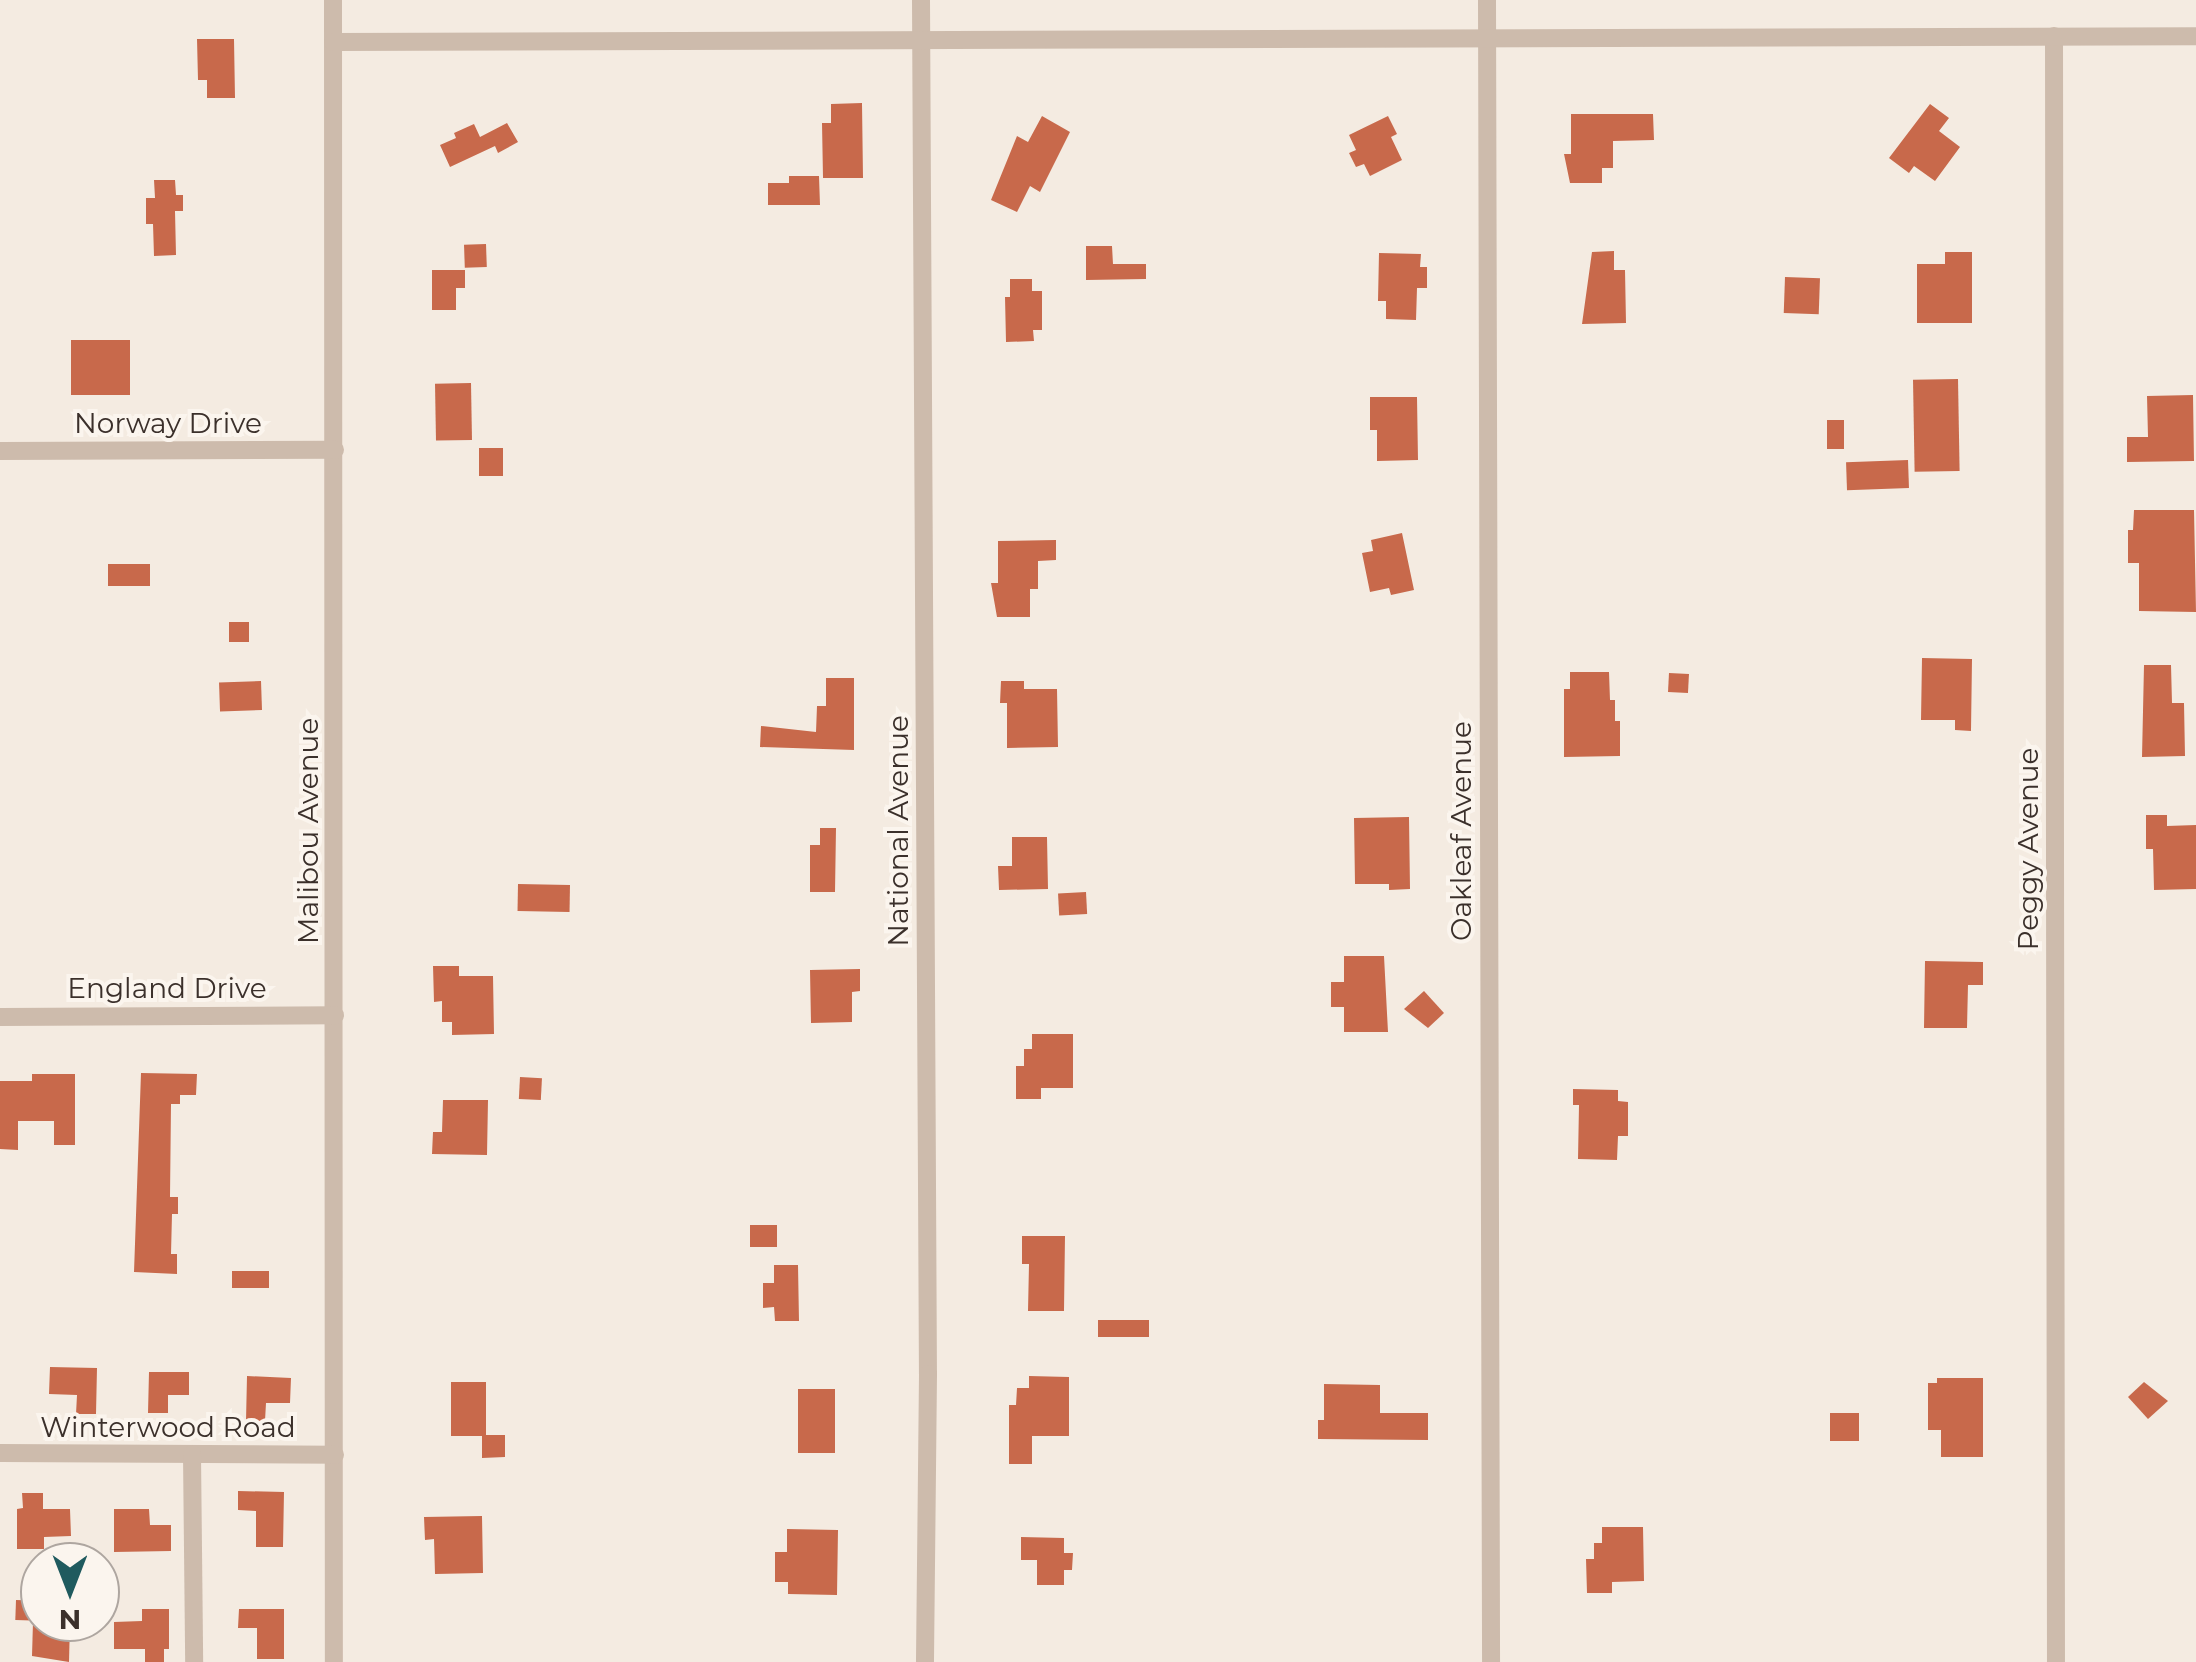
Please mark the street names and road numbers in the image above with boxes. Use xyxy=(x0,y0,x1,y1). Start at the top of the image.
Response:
street label: Norway Drive xyxy=(74,406,262,440)
street label: National Avenue xyxy=(881,715,915,947)
street label: Malibou Avenue xyxy=(291,718,325,944)
street label: Oakleaf Avenue xyxy=(1444,721,1478,941)
street label: Peggy Avenue xyxy=(2011,747,2045,951)
street label: England Drive xyxy=(67,971,267,1005)
street label: Winterwood Road xyxy=(40,1410,296,1444)

